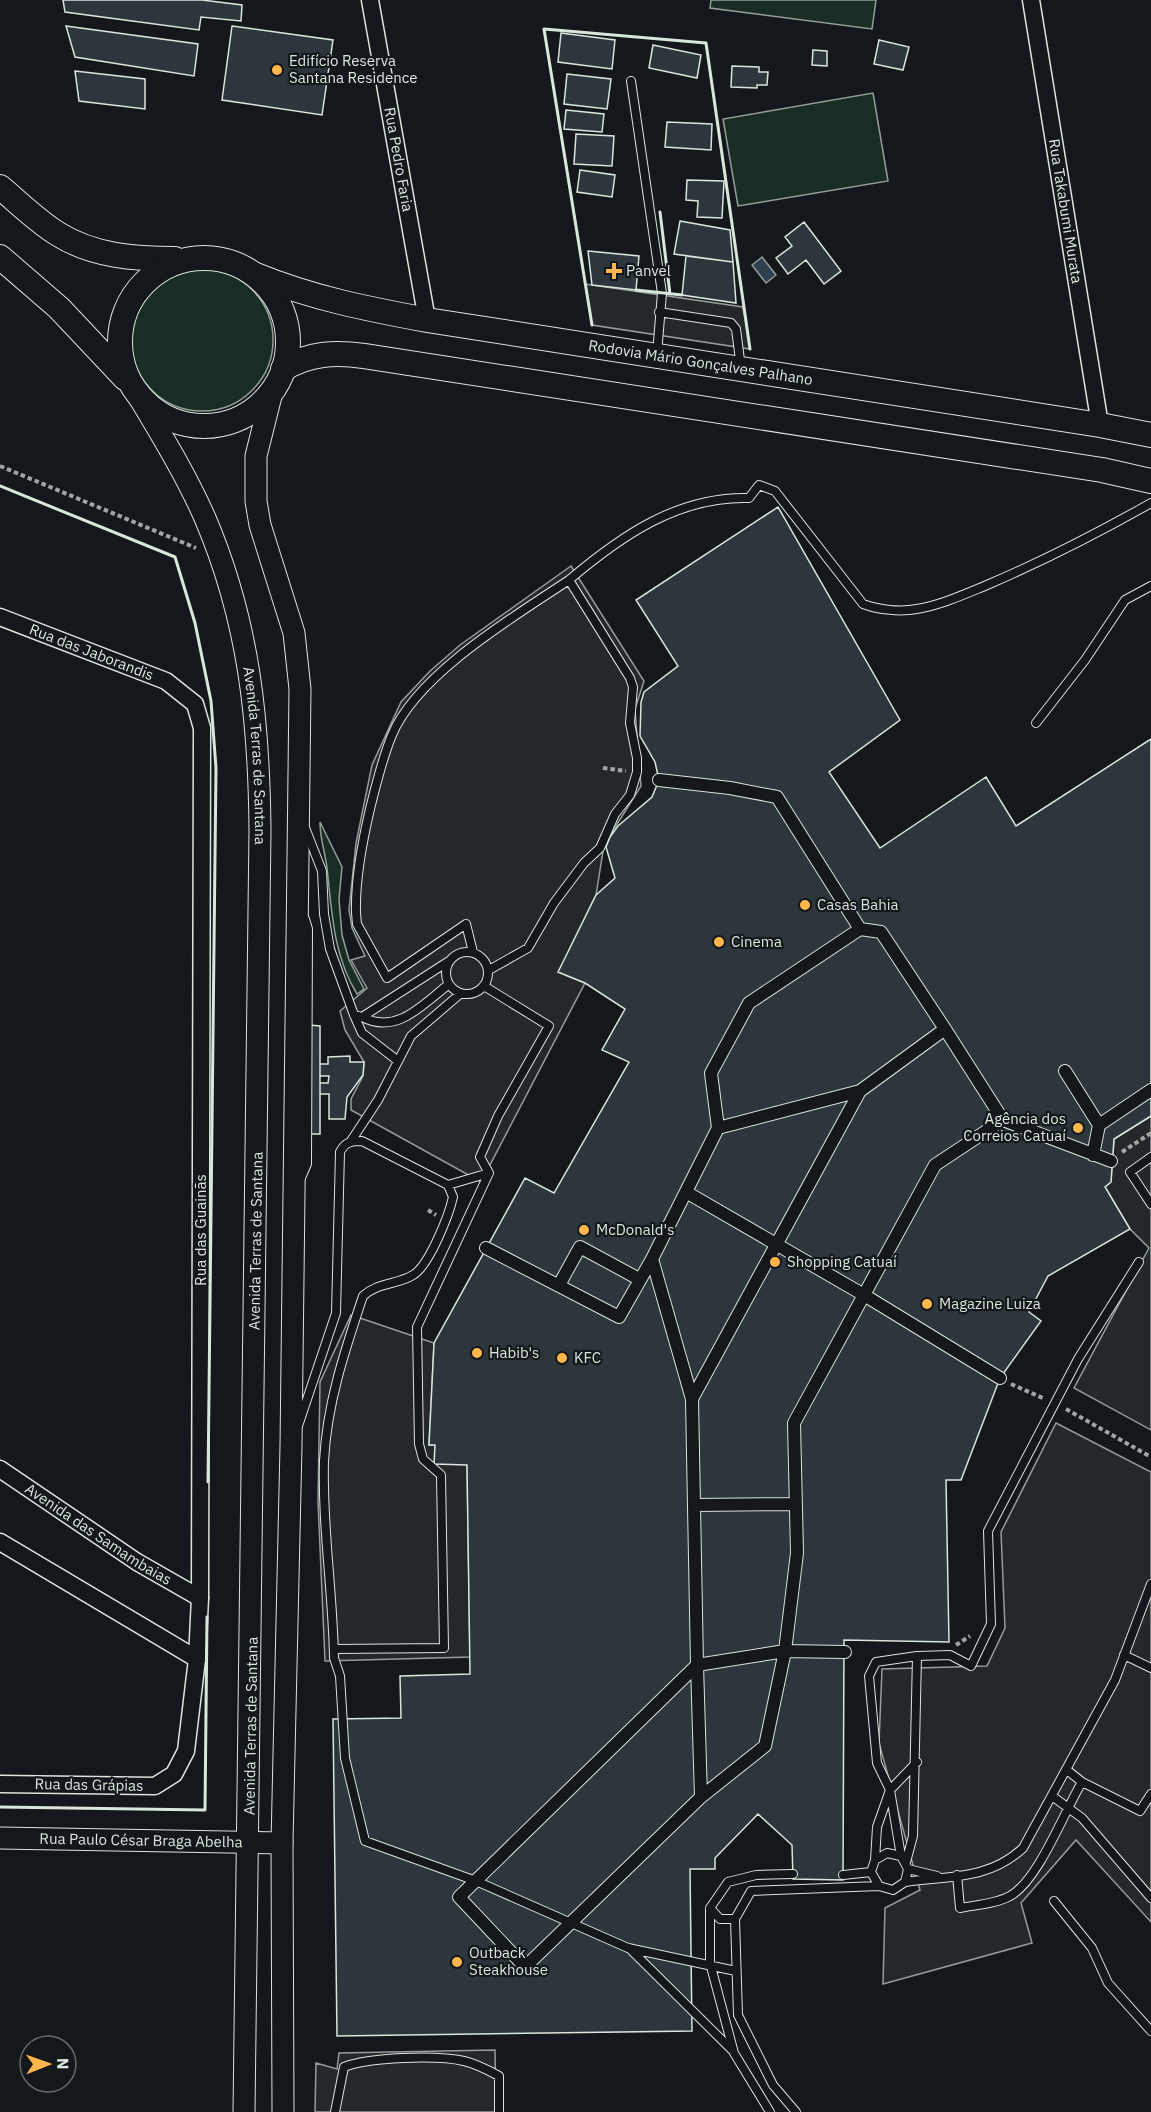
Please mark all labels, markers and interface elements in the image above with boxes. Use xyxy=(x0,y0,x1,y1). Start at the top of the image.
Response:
place label: Edifício Reserva Santana Residence xyxy=(289,51,417,87)
marker: Edifício Reserva Santana Residence xyxy=(270,63,284,77)
street label: Rua Pedro Faria xyxy=(380,106,418,213)
street label: Rua Takabumi Murata xyxy=(1045,137,1087,285)
place label: Panvel xyxy=(626,261,671,280)
marker: Panvel xyxy=(607,264,621,278)
street label: Rodovia Mário Gonçalves Palhano xyxy=(587,335,814,389)
street label: Rua das Jaborandis xyxy=(27,619,157,684)
street label: Avenida Terras de Santana xyxy=(239,665,270,845)
place label: Casas Bahia xyxy=(817,895,899,914)
marker: Casas Bahia xyxy=(798,898,812,912)
place label: Cinema xyxy=(731,932,782,951)
marker: Cinema xyxy=(712,935,726,949)
place label: Agência dos Correios Catuaí xyxy=(963,1109,1066,1145)
marker: Agência dos Correios Catuaí xyxy=(1071,1121,1085,1135)
street label: Avenida Terras de Santana xyxy=(244,1152,267,1330)
street label: Rua das Guainãs xyxy=(191,1174,210,1286)
place label: McDonald's xyxy=(596,1220,674,1239)
marker: McDonald's xyxy=(577,1223,591,1237)
place label: Shopping Catuaí xyxy=(787,1252,897,1271)
marker: Shopping Catuaí xyxy=(768,1255,782,1269)
place label: Magazine Luiza xyxy=(939,1294,1041,1313)
marker: Magazine Luiza xyxy=(920,1297,934,1311)
place label: Habib's xyxy=(489,1343,539,1362)
marker: Habib's xyxy=(470,1346,484,1360)
place label: KFC xyxy=(574,1348,601,1367)
marker: KFC xyxy=(555,1351,569,1365)
street label: Avenida das Samambaias xyxy=(22,1479,175,1589)
street label: Avenida Terras de Santana xyxy=(239,1637,262,1815)
street label: Rua das Grápias xyxy=(34,1774,144,1795)
street label: Rua Paulo César Braga Abelha xyxy=(39,1829,243,1851)
place label: Outback Steakhouse xyxy=(469,1943,548,1979)
marker: Outback Steakhouse xyxy=(450,1955,464,1969)
north arrow xyxy=(18,2034,78,2094)
text: N xyxy=(53,2058,73,2070)

